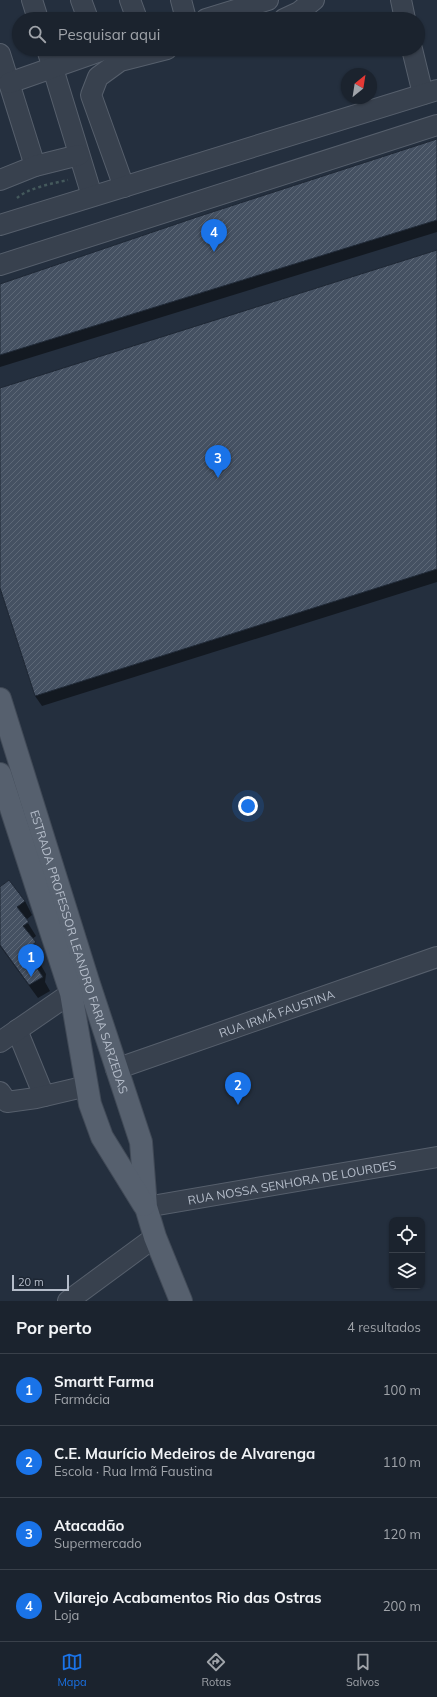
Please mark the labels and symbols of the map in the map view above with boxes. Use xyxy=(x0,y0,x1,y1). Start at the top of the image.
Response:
north arrow xyxy=(341,68,377,104)
pin: 4 xyxy=(201,219,227,252)
pin: 3 xyxy=(205,445,231,478)
your location xyxy=(238,796,258,816)
street label: ESTRADA PROFESSOR LEANDRO FARIA SARZEDAS xyxy=(28,808,132,1096)
pin: 1 xyxy=(18,944,44,977)
street label: RUA IRMÃ FAUSTINA xyxy=(217,986,337,1040)
pin: 2 xyxy=(225,1072,251,1105)
street label: RUA NOSSA SENHORA DE LOURDES xyxy=(186,1157,397,1207)
scale bar xyxy=(12,1273,69,1292)

